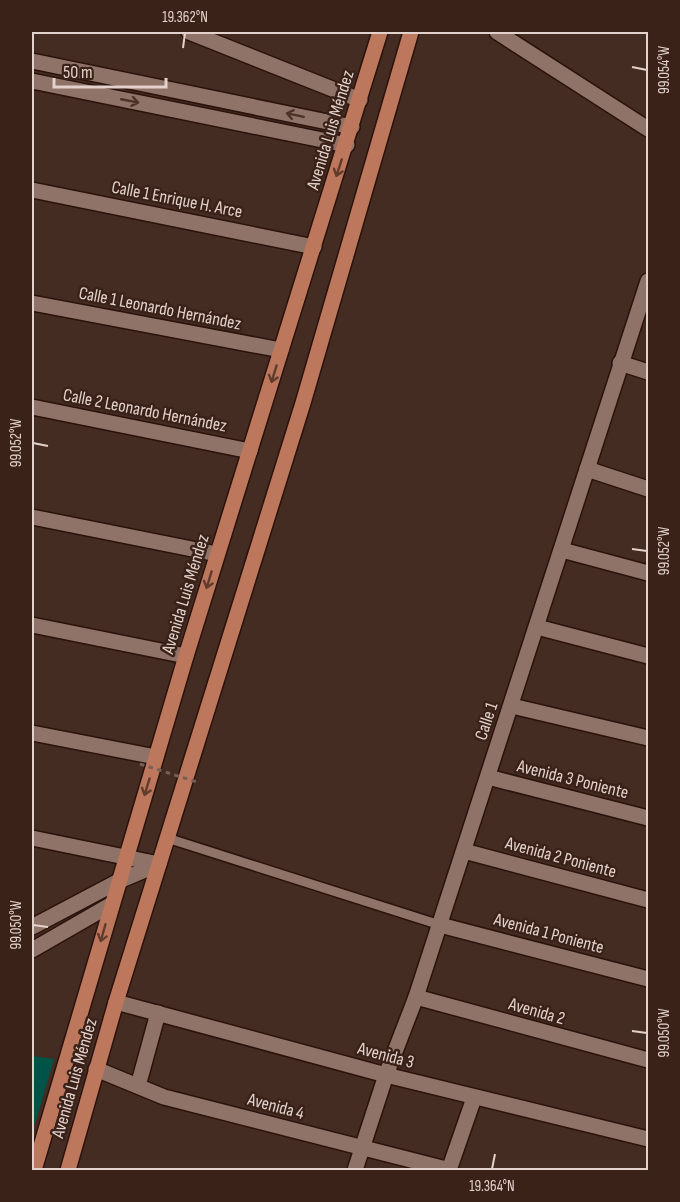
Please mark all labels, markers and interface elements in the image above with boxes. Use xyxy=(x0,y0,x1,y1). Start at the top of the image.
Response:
text: 19.362°N xyxy=(162,8,208,27)
text: 99.054°W xyxy=(655,46,674,94)
scale bar xyxy=(54,51,166,89)
text: 50 m xyxy=(63,62,93,83)
street label: Avenida Luis Méndez xyxy=(302,67,359,193)
one-way arrow xyxy=(120,96,139,107)
one-way arrow xyxy=(285,109,305,120)
one-way arrow xyxy=(333,158,344,177)
street label: Calle 1 Enrique H. Arce xyxy=(110,177,244,222)
street label: Calle 1 Leonardo Hernández xyxy=(77,282,243,335)
one-way arrow xyxy=(268,364,279,383)
street label: Calle 2 Leonardo Hernández xyxy=(61,384,229,437)
text: 99.052°W xyxy=(7,419,26,467)
text: 99.052°W xyxy=(655,527,674,575)
street label: Avenida Luis Méndez xyxy=(157,531,214,657)
one-way arrow xyxy=(203,570,214,589)
street label: Calle 1 xyxy=(471,699,503,743)
street label: Avenida 3 Poniente xyxy=(514,755,631,803)
one-way arrow xyxy=(141,777,152,796)
street label: Avenida 2 Poniente xyxy=(502,832,619,882)
text: 99.050°W xyxy=(7,900,26,949)
street label: Avenida 1 Poniente xyxy=(491,908,606,958)
one-way arrow xyxy=(97,923,108,942)
street label: Avenida 2 xyxy=(505,993,567,1029)
text: 99.050°W xyxy=(655,1008,674,1057)
street label: Avenida Luis Méndez xyxy=(47,1015,102,1141)
street label: Avenida 3 xyxy=(354,1038,416,1073)
street label: Avenida 4 xyxy=(244,1089,307,1124)
text: 19.364°N xyxy=(469,1177,515,1196)

